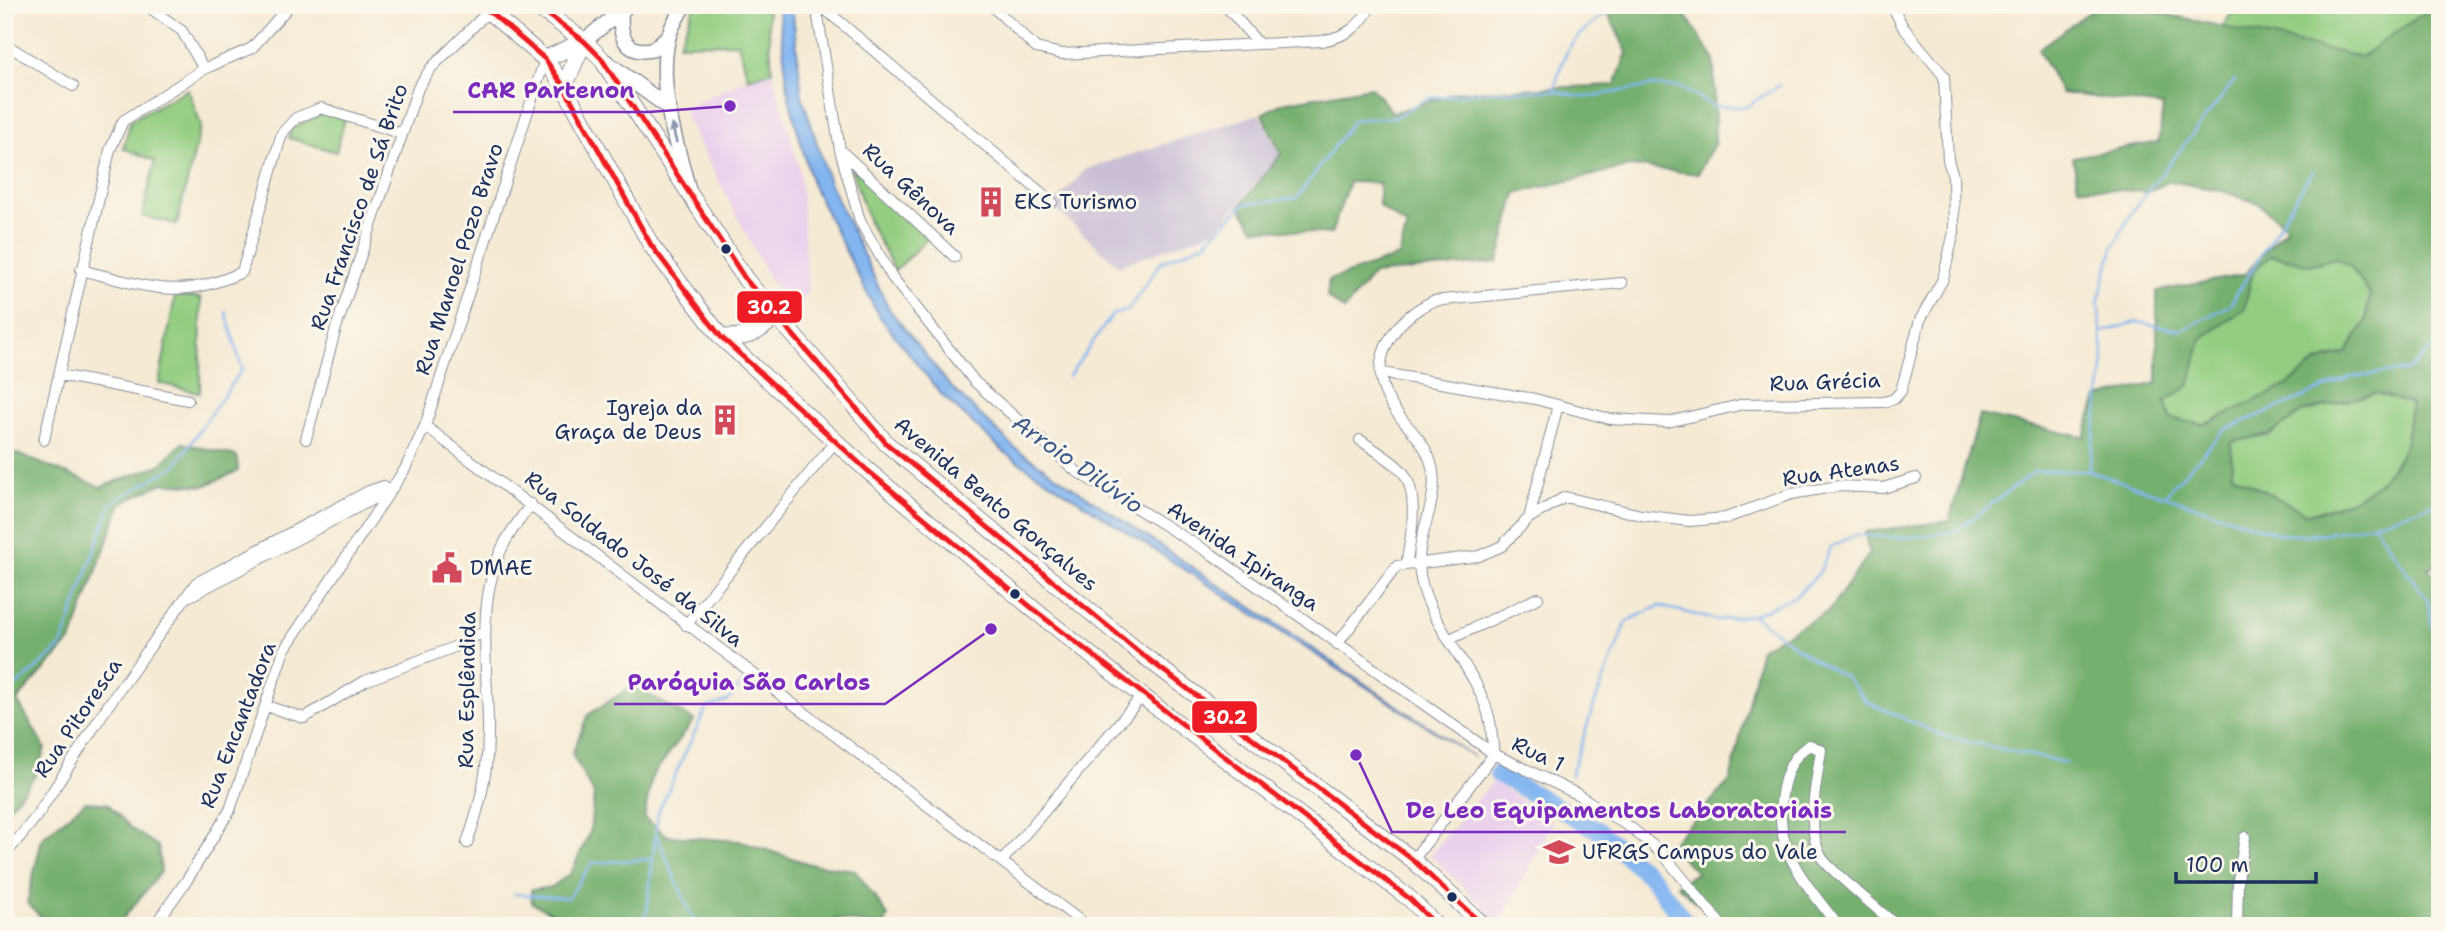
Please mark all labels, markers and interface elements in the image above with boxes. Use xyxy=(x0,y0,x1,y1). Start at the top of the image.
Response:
callout: CAR Partenon xyxy=(453,68,649,112)
text: CAR Partenon xyxy=(467,75,635,105)
street label: Rua Francisco de Sá Brito xyxy=(304,80,414,334)
one-way arrow xyxy=(668,122,679,144)
street label: Rua Gênova xyxy=(857,137,965,241)
street label: Rua Manoel Pozo Bravo xyxy=(408,139,510,379)
building icon: EKS Turismo xyxy=(974,185,1008,219)
place label: EKS Turismo xyxy=(1014,188,1137,216)
unlabelled marker xyxy=(719,242,733,256)
line badge: 30.2 xyxy=(736,290,803,324)
text: 30.2 xyxy=(747,295,791,320)
street label: Rua Grécia xyxy=(1769,366,1881,398)
place label: Igreja da Graça de Deus xyxy=(555,394,702,446)
building icon: Igreja da Graça de Deus xyxy=(708,403,742,437)
water label: Arroio Dilúvio xyxy=(1007,408,1149,520)
street label: Avenida Bento Gonçalves xyxy=(888,410,1104,598)
street label: Rua Atenas xyxy=(1781,449,1901,493)
street label: Rua Soldado José da Silva xyxy=(519,465,749,653)
street label: Avenida Ipiranga xyxy=(1162,495,1324,617)
public building icon: DMAE xyxy=(430,551,464,585)
place label: DMAE xyxy=(470,554,533,582)
unlabelled marker xyxy=(1008,587,1022,601)
street label: Rua Esplêndida xyxy=(452,611,482,769)
street label: Rua Encantadora xyxy=(193,638,283,812)
street label: Rua Pitoresca xyxy=(28,653,128,783)
callout: Paróquia São Carlos xyxy=(614,660,885,704)
text: Paróquia São Carlos xyxy=(628,667,870,697)
line badge: 30.2 xyxy=(1191,700,1258,734)
text: 30.2 xyxy=(1203,705,1247,730)
street label: Rua 1 xyxy=(1507,730,1569,778)
callout: De Leo Equipamentos Laboratoriais xyxy=(1392,788,1846,832)
text: De Leo Equipamentos Laboratoriais xyxy=(1406,795,1832,825)
school or university icon: UFRGS Campus do Vale xyxy=(1542,835,1576,869)
place label: UFRGS Campus do Vale xyxy=(1582,838,1818,866)
scale bar xyxy=(2176,840,2316,884)
text: 100 m xyxy=(2186,851,2249,879)
unlabelled marker xyxy=(1445,890,1459,904)

